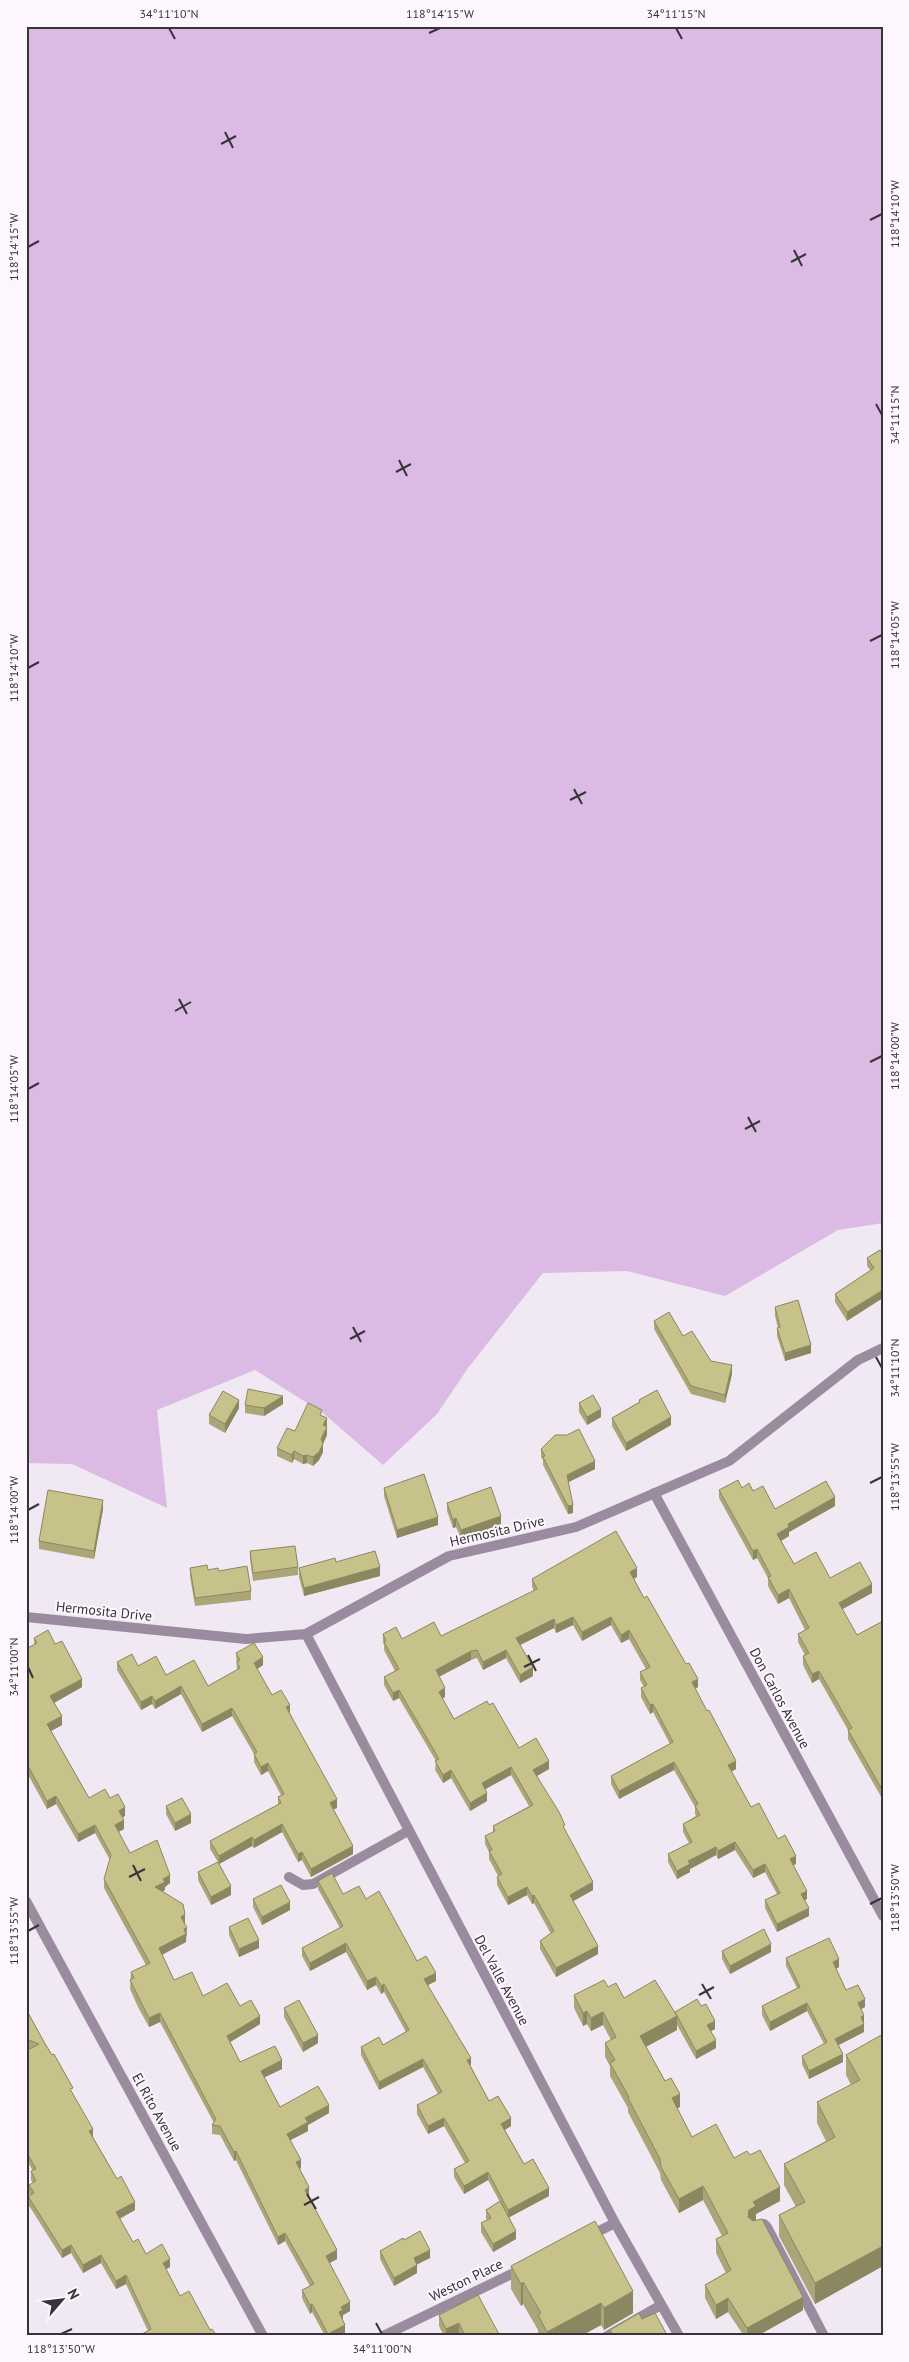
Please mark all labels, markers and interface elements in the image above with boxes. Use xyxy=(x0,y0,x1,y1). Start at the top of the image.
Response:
text: 34°11'10"N xyxy=(139,6,199,21)
text: 118°14'15"W xyxy=(406,6,474,21)
text: 34°11'15"N xyxy=(646,6,706,21)
text: 118°14'10"W xyxy=(887,180,902,248)
text: 118°14'15"W xyxy=(6,213,21,281)
text: 34°11'15"N xyxy=(887,385,902,445)
text: 118°14'05"W xyxy=(887,601,902,669)
text: 118°14'10"W xyxy=(6,634,21,702)
text: 118°14'00"W xyxy=(887,1022,902,1090)
text: 118°14'05"W xyxy=(6,1055,21,1123)
text: 34°11'10"N xyxy=(887,1338,902,1398)
text: 118°13'55"W xyxy=(887,1443,902,1511)
text: 118°14'00"W xyxy=(6,1476,21,1544)
street label: Hermosita Drive xyxy=(448,1511,546,1551)
street label: Hermosita Drive xyxy=(55,1597,153,1625)
text: 34°11'00"N xyxy=(6,1637,21,1697)
street label: Don Carlos Avenue xyxy=(746,1644,814,1752)
text: 118°13'50"W xyxy=(887,1864,902,1932)
text: 118°13'55"W xyxy=(6,1897,21,1965)
street label: Del Valle Avenue xyxy=(471,1932,533,2028)
street label: El Rito Avenue xyxy=(128,2070,186,2154)
street label: Weston Place xyxy=(426,2254,506,2306)
north arrow xyxy=(38,2274,88,2324)
text: N xyxy=(63,2286,84,2302)
text: 118°13'50"W xyxy=(27,2341,95,2356)
text: 34°11'00"N xyxy=(352,2341,412,2356)

